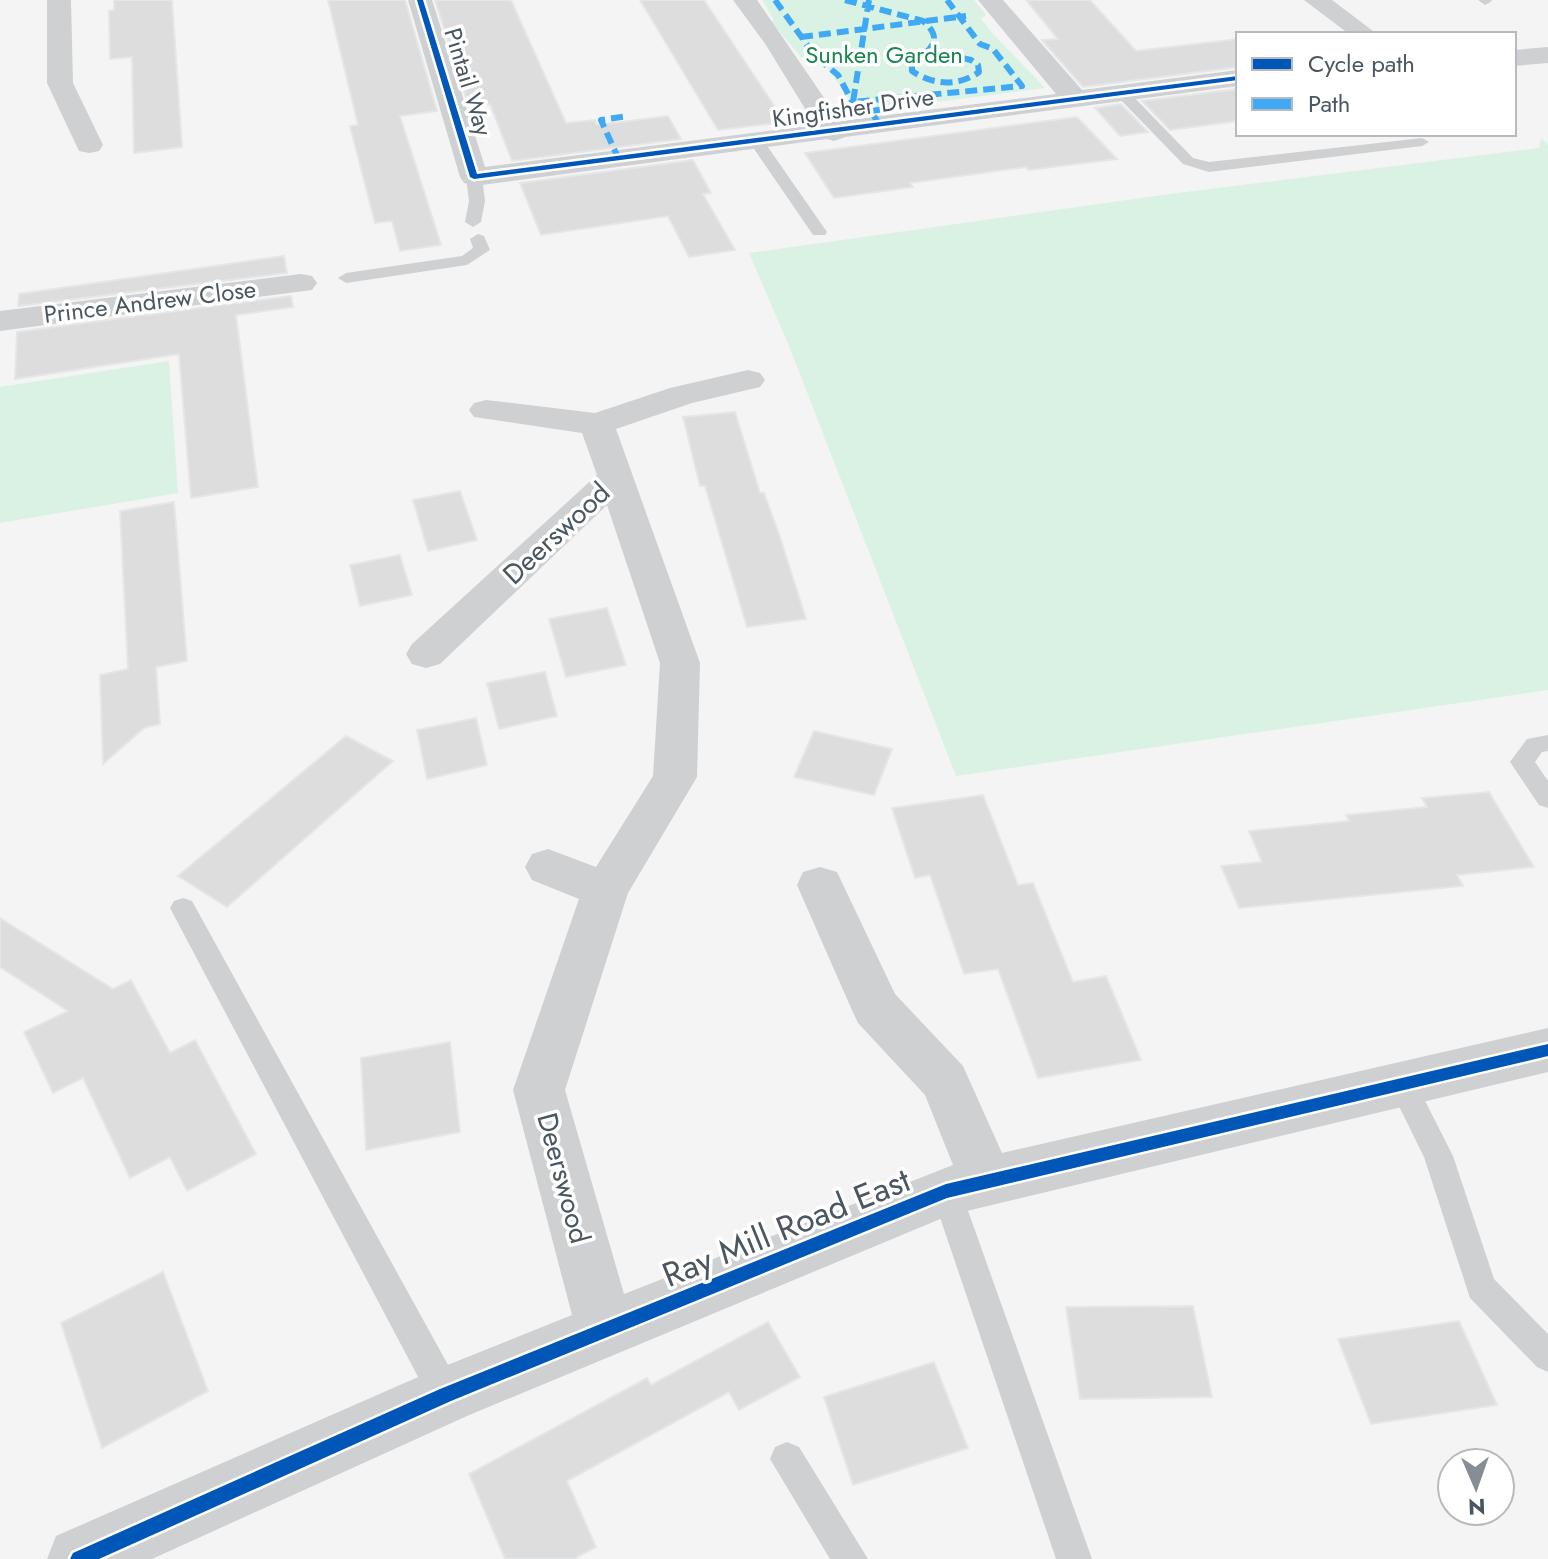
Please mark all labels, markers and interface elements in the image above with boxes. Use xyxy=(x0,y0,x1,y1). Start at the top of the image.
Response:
street label: Pintail Way xyxy=(435,23,502,141)
legend xyxy=(1236,32,1516,136)
park label: Sunken Garden xyxy=(805,37,963,72)
text: Cycle path xyxy=(1308,46,1415,81)
street label: Kingfisher Drive xyxy=(770,79,936,136)
text: Path xyxy=(1308,86,1350,121)
street label: Prince Andrew Close xyxy=(42,271,258,332)
street label: Deerswood xyxy=(493,473,619,594)
street label: Deerswood xyxy=(526,1108,601,1248)
street label: Ray Mill Road East xyxy=(655,1155,917,1299)
north arrow xyxy=(1436,1447,1516,1527)
text: N xyxy=(1467,1491,1486,1523)

